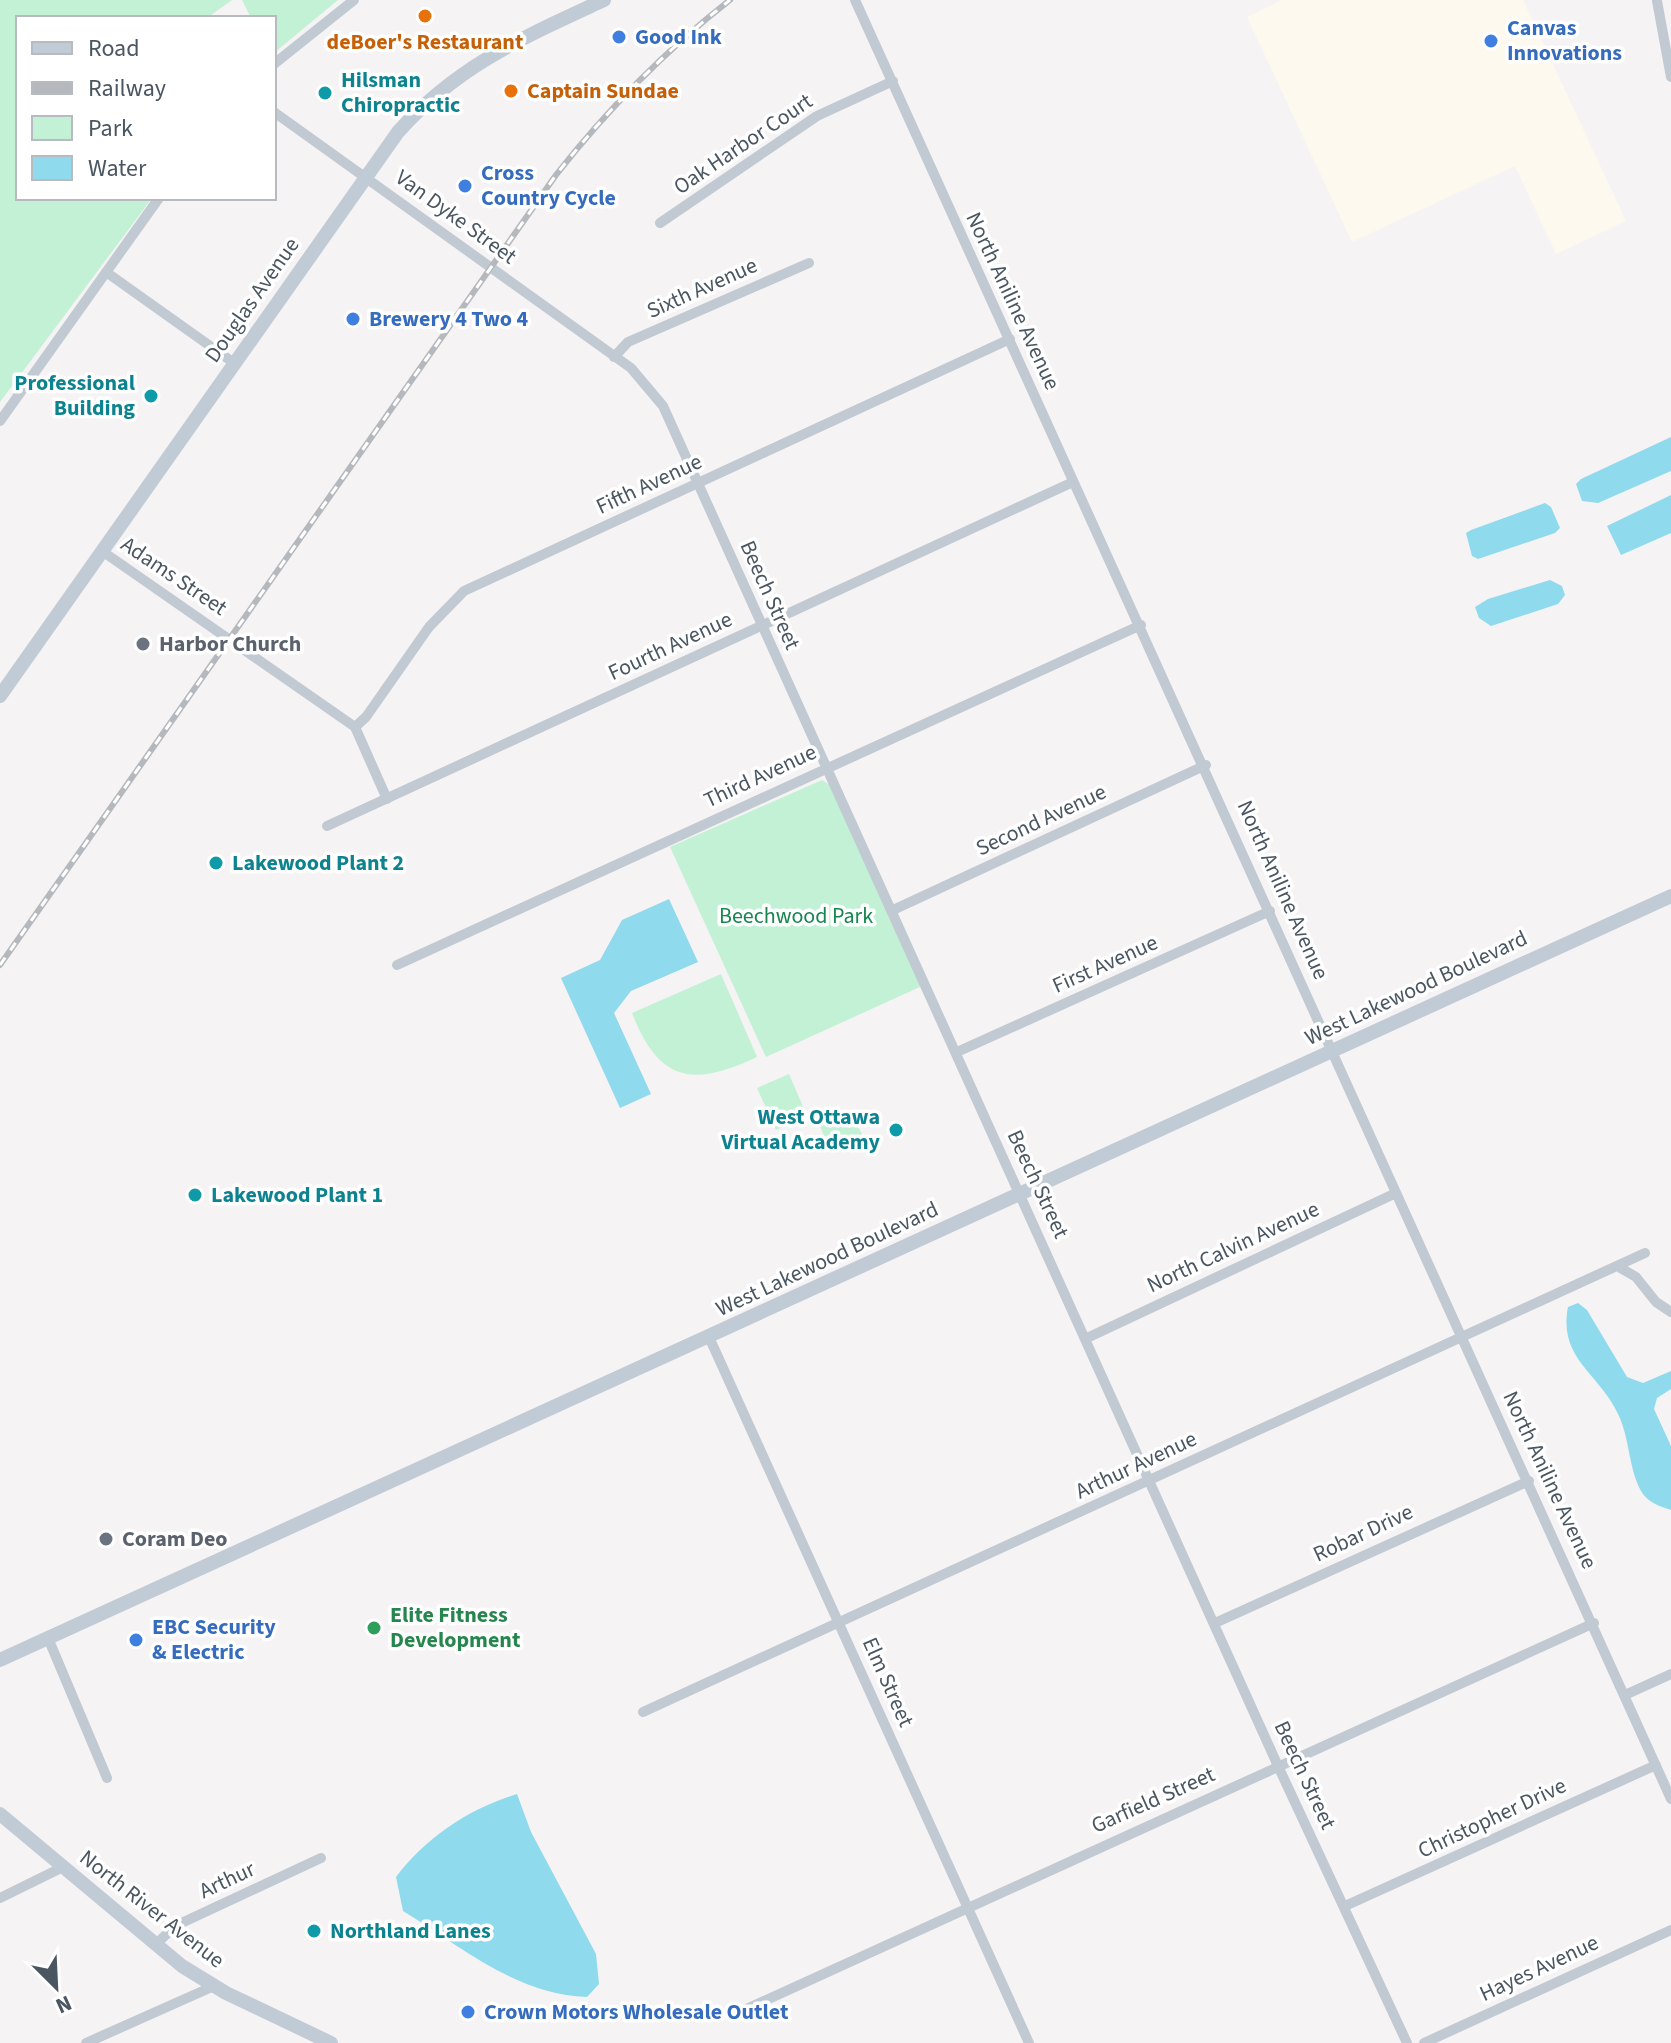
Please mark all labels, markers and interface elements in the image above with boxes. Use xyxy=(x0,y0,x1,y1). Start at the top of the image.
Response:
marker: deBoer's Restaurant xyxy=(416,7,434,25)
place label: Canvas Innovations xyxy=(1507,12,1622,69)
legend xyxy=(16,16,276,200)
place label: Good Ink xyxy=(635,21,722,53)
place label: deBoer's Restaurant xyxy=(327,26,524,58)
marker: Good Ink xyxy=(610,28,628,46)
text: Road xyxy=(88,31,140,66)
marker: Canvas Innovations xyxy=(1482,32,1500,50)
place label: Hilsman Chiropractic xyxy=(341,64,460,121)
text: Railway xyxy=(88,71,166,106)
place label: Captain Sundae xyxy=(527,75,679,107)
marker: Captain Sundae xyxy=(502,82,520,100)
marker: Hilsman Chiropractic xyxy=(316,84,334,102)
street label: Oak Harbor Court xyxy=(667,85,819,202)
text: Park xyxy=(88,111,133,146)
text: Water xyxy=(88,151,147,186)
place label: Cross Country Cycle xyxy=(481,157,616,214)
street label: Van Dyke Street xyxy=(389,162,524,272)
marker: Cross Country Cycle xyxy=(456,177,474,195)
street label: North Aniline Avenue xyxy=(958,207,1068,395)
street label: Douglas Avenue xyxy=(197,231,307,369)
street label: Sixth Avenue xyxy=(642,249,763,327)
place label: Brewery 4 Two 4 xyxy=(369,303,528,335)
marker: Brewery 4 Two 4 xyxy=(344,310,362,328)
place label: Professional Building xyxy=(14,367,136,424)
marker: Professional Building xyxy=(142,387,160,405)
street label: Fifth Avenue xyxy=(591,445,707,522)
street label: Adams Street xyxy=(114,529,234,624)
street label: Beech Street xyxy=(732,535,808,655)
street label: Fourth Avenue xyxy=(603,603,737,689)
place label: Harbor Church xyxy=(159,628,301,660)
marker: Harbor Church xyxy=(134,635,152,653)
street label: Third Avenue xyxy=(698,736,822,816)
street label: Second Avenue xyxy=(971,776,1112,864)
street label: North Aniline Avenue xyxy=(1229,795,1337,985)
place label: Lakewood Plant 2 xyxy=(232,847,404,879)
marker: Lakewood Plant 2 xyxy=(207,854,225,872)
park label: Beechwood Park xyxy=(719,900,873,932)
street label: West Lakewood Boulevard xyxy=(1299,922,1533,1054)
street label: First Avenue xyxy=(1047,927,1163,1001)
place label: West Ottawa Virtual Academy xyxy=(720,1101,881,1158)
marker: West Ottawa Virtual Academy xyxy=(887,1121,905,1139)
street label: Beech Street xyxy=(999,1125,1077,1244)
place label: Lakewood Plant 1 xyxy=(211,1179,383,1211)
marker: Lakewood Plant 1 xyxy=(186,1186,204,1204)
street label: West Lakewood Boulevard xyxy=(710,1193,944,1325)
street label: North Calvin Avenue xyxy=(1142,1193,1324,1301)
street label: North Aniline Avenue xyxy=(1495,1386,1605,1574)
street label: Arthur Avenue xyxy=(1070,1423,1202,1507)
street label: Robar Drive xyxy=(1308,1496,1418,1570)
place label: Coram Deo xyxy=(122,1523,228,1555)
marker: Coram Deo xyxy=(97,1530,115,1548)
place label: Elite Fitness Development xyxy=(390,1599,521,1656)
place label: EBC Security & Electric xyxy=(152,1611,276,1668)
marker: Elite Fitness Development xyxy=(365,1619,383,1637)
marker: EBC Security & Electric xyxy=(127,1631,145,1649)
street label: Elm Street xyxy=(854,1632,922,1732)
street label: Beech Street xyxy=(1266,1716,1344,1835)
street label: Garfield Street xyxy=(1086,1758,1220,1842)
street label: Christopher Drive xyxy=(1413,1770,1571,1866)
street label: North River Avenue xyxy=(73,1842,231,1976)
street label: Arthur xyxy=(194,1853,261,1907)
place label: Northland Lanes xyxy=(330,1915,491,1947)
marker: Northland Lanes xyxy=(305,1922,323,1940)
street label: Hayes Avenue xyxy=(1474,1926,1604,2010)
north arrow xyxy=(16,1947,96,2027)
text: N xyxy=(51,1987,77,2022)
place label: Crown Motors Wholesale Outlet xyxy=(484,1996,789,2028)
marker: Crown Motors Wholesale Outlet xyxy=(459,2003,477,2021)

